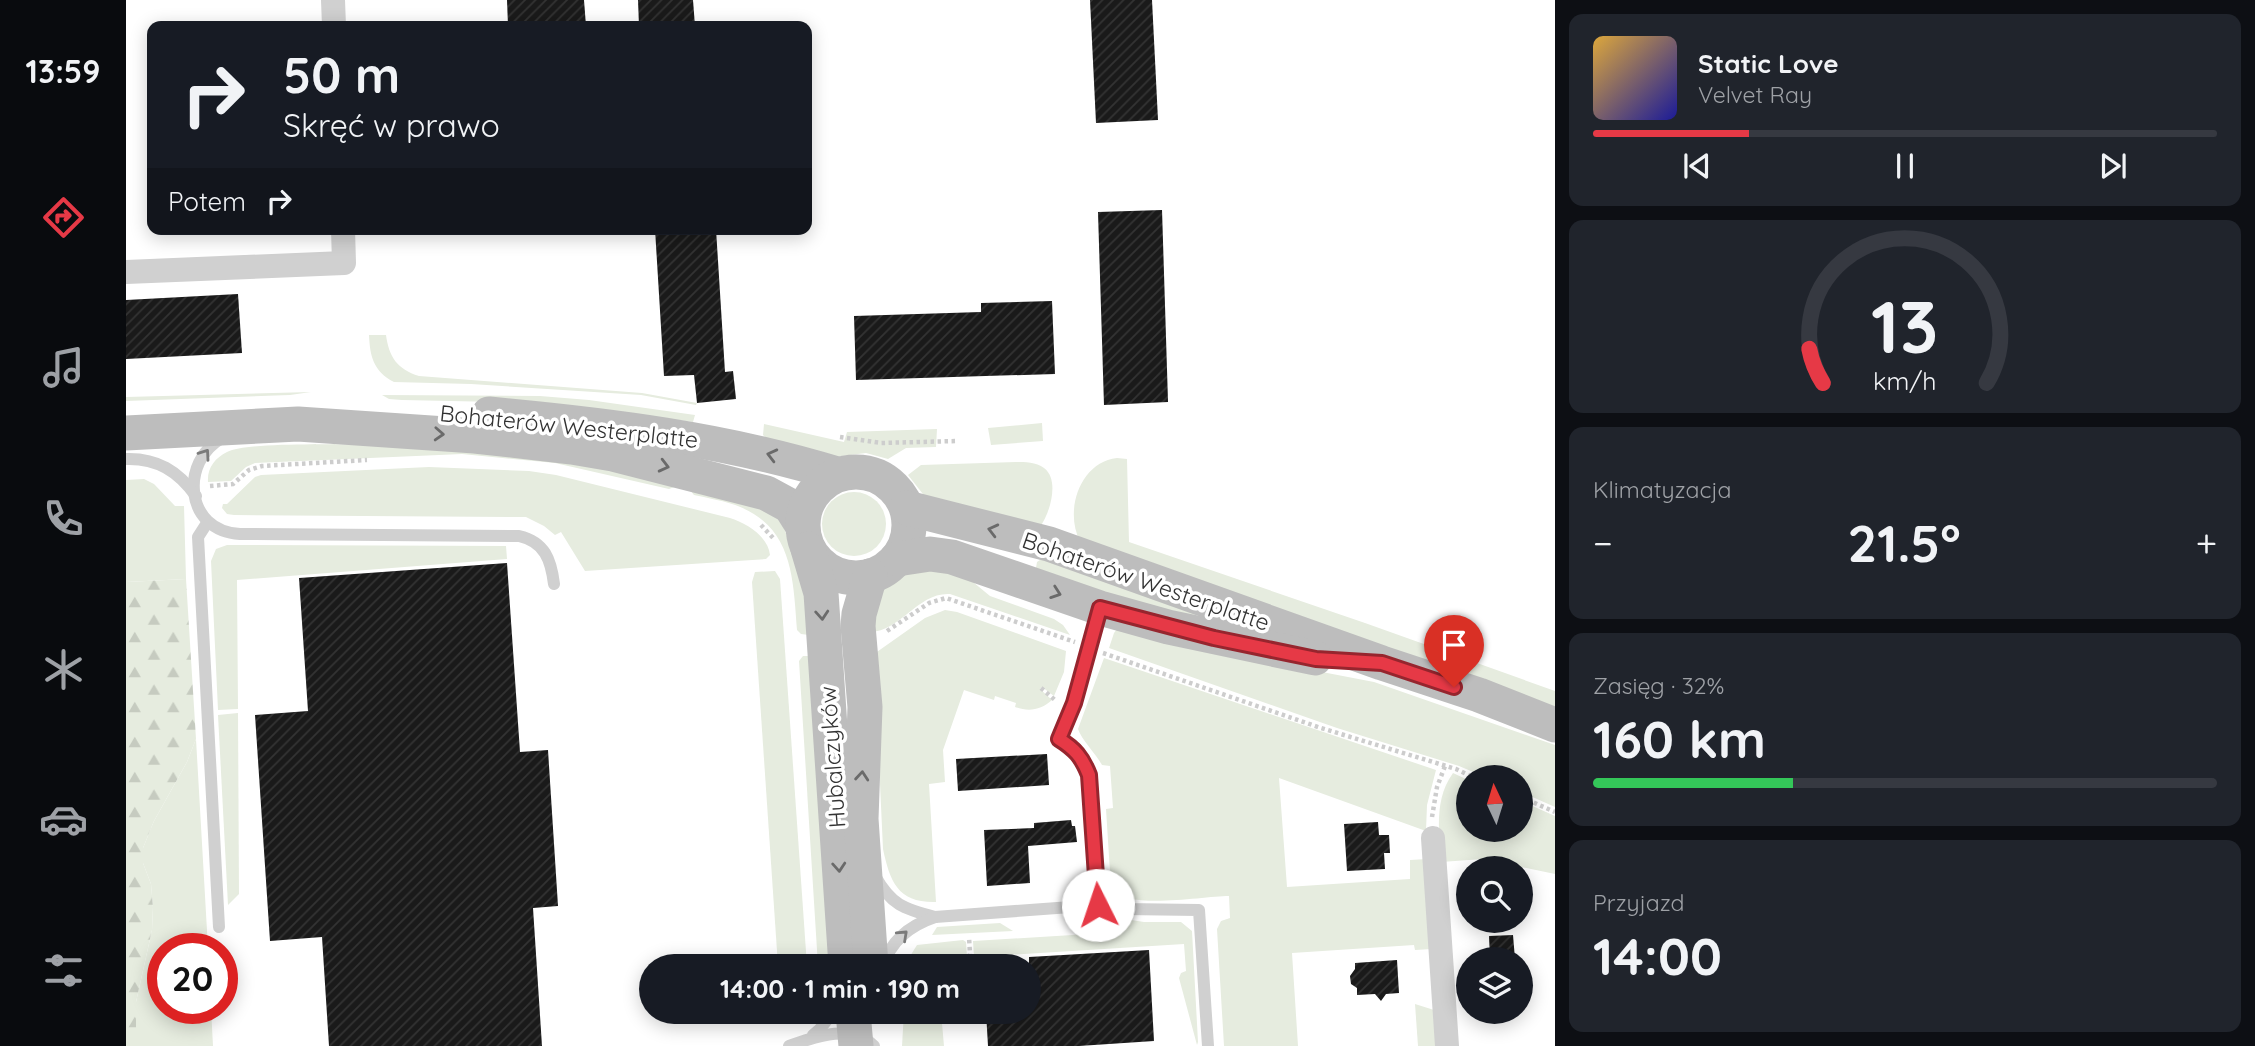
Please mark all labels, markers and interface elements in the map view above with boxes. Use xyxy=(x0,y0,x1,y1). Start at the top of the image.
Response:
text: 50 m xyxy=(283,44,400,105)
text: Static Love xyxy=(1698,47,1839,80)
icon: right xyxy=(168,49,259,140)
text: 13:59 xyxy=(26,51,100,91)
text: Velvet Ray xyxy=(1698,80,1812,109)
text: Skręć w prawo xyxy=(283,105,500,145)
icon: previous xyxy=(1678,147,1716,185)
icon: pause xyxy=(1886,147,1924,185)
icon: next xyxy=(2094,147,2132,185)
icon: right xyxy=(260,182,298,220)
text: Potem xyxy=(168,185,246,218)
icon: directions xyxy=(39,193,88,242)
text: 13 xyxy=(1871,280,1939,371)
icon: music xyxy=(39,343,88,392)
text: km/h xyxy=(1873,364,1937,395)
street label: Bohaterów Westerplatte xyxy=(438,398,700,454)
one-way arrow xyxy=(434,426,445,441)
one-way arrow xyxy=(197,449,209,462)
one-way arrow xyxy=(766,449,778,463)
one-way arrow xyxy=(658,458,670,472)
text: Klimatyzacja xyxy=(1593,475,1732,504)
icon: phone xyxy=(39,494,88,543)
text: 21.5° xyxy=(1848,510,1961,575)
text: − xyxy=(1593,519,1613,567)
text: + xyxy=(2196,519,2217,567)
one-way arrow xyxy=(987,524,999,538)
street label: Bohaterów Westerplatte xyxy=(1019,525,1273,637)
one-way arrow xyxy=(1049,585,1062,599)
one-way arrow xyxy=(814,610,829,621)
pin xyxy=(1424,615,1484,687)
icon: arrive xyxy=(1435,626,1473,664)
icon: climate xyxy=(39,645,88,694)
text: Zasięg · 32% xyxy=(1593,671,1724,700)
street label: Hubalczyków xyxy=(813,685,851,829)
text: 160 km xyxy=(1593,706,1766,771)
north arrow xyxy=(1456,765,1533,842)
map controls xyxy=(1456,765,1533,1024)
one-way arrow xyxy=(854,770,869,781)
icon: car xyxy=(39,795,88,844)
button: search xyxy=(1456,856,1533,933)
one-way arrow xyxy=(831,861,846,872)
position arrow xyxy=(1061,868,1135,942)
text: Przyjazd xyxy=(1593,888,1685,917)
text: 14:00 xyxy=(1593,923,1722,988)
one-way arrow xyxy=(895,931,908,943)
speed limit sign: 20 xyxy=(147,933,238,1024)
icon: filters xyxy=(39,946,88,995)
button: layers xyxy=(1456,947,1533,1024)
text: 14:00 · 1 min · 190 m xyxy=(720,972,960,1005)

